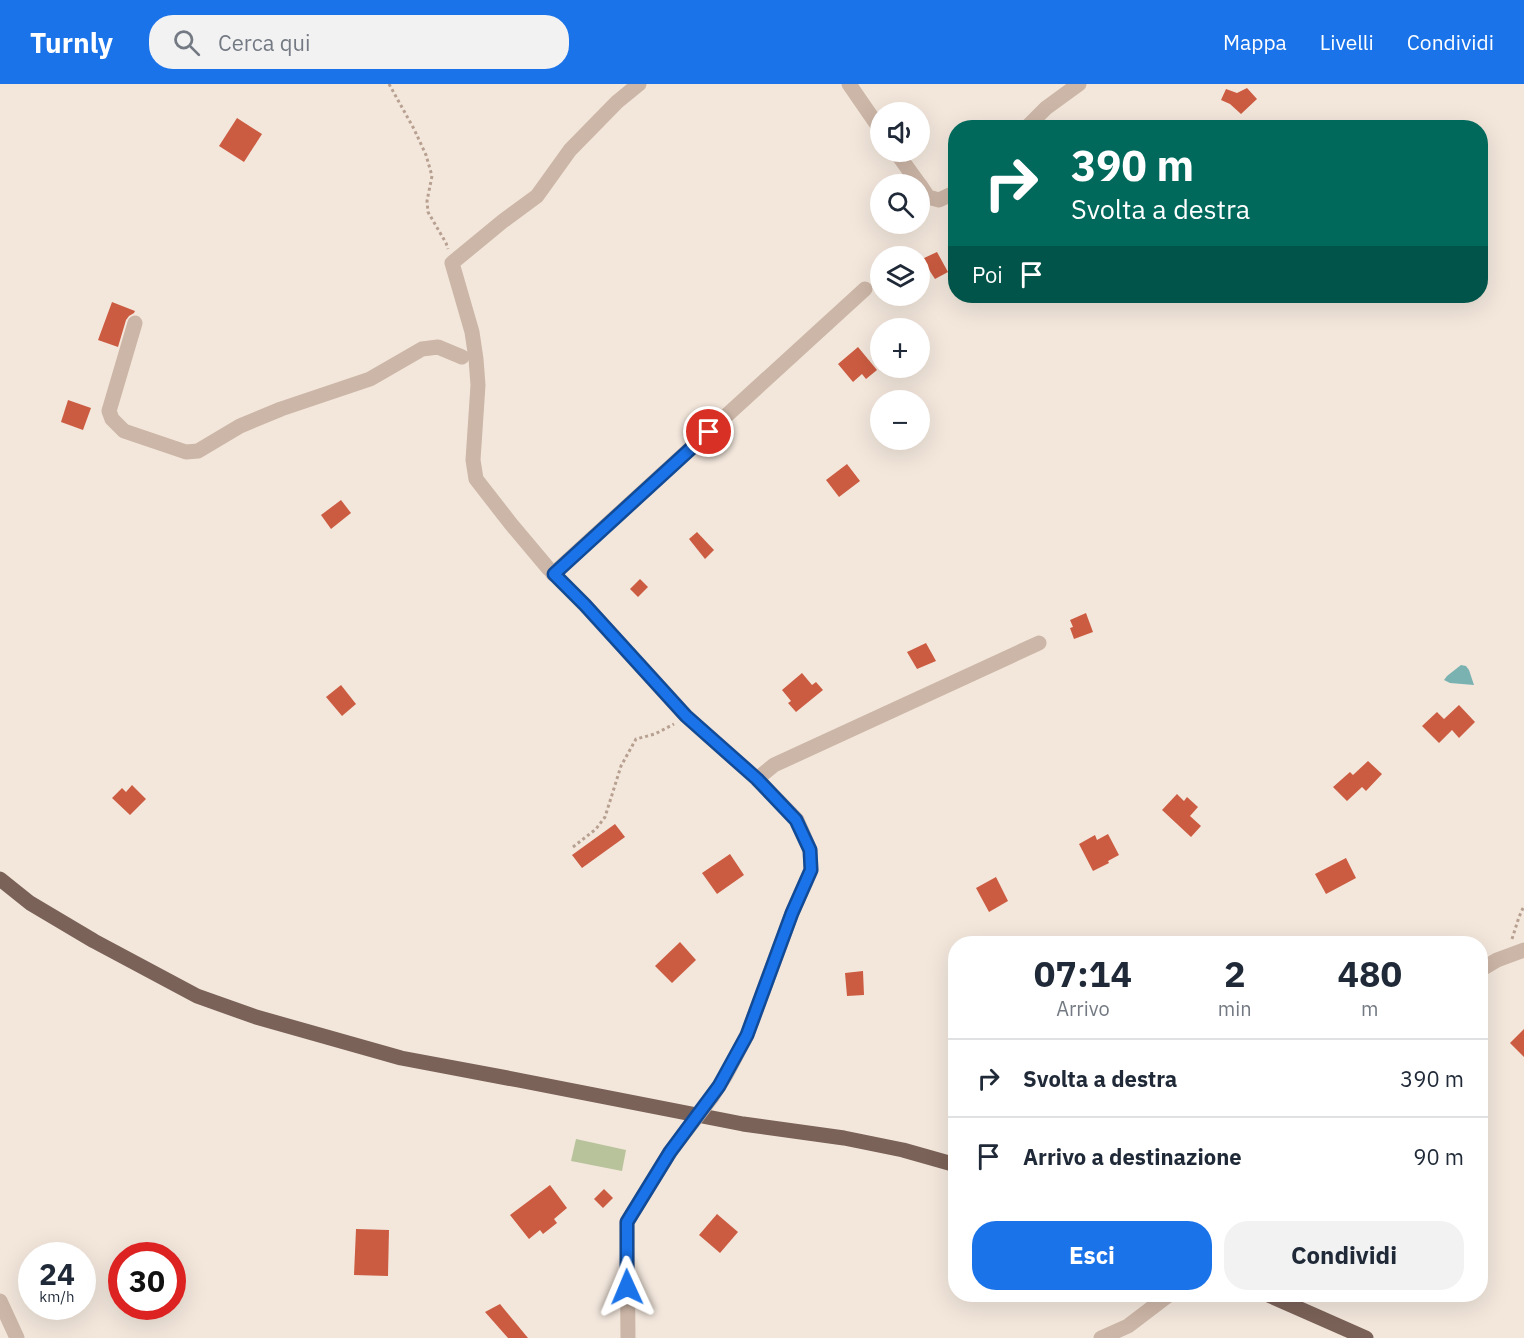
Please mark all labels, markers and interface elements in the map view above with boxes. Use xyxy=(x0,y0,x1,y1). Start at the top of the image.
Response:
search box xyxy=(149,15,569,69)
text: Turnly xyxy=(30,24,113,61)
icon: search xyxy=(170,26,203,59)
text: Cerca qui xyxy=(218,28,311,57)
text: Mappa xyxy=(1223,28,1287,56)
text: Livelli xyxy=(1320,28,1374,56)
text: Condividi xyxy=(1407,28,1494,56)
map controls xyxy=(870,102,930,450)
button: sound xyxy=(870,102,930,162)
text: 390 m xyxy=(1071,138,1194,193)
icon: right xyxy=(972,144,1050,222)
button: search xyxy=(870,174,930,234)
text: Svolta a destra xyxy=(1071,191,1250,226)
button: layers xyxy=(870,246,930,306)
icon: arrive xyxy=(1015,258,1048,291)
text: Poi xyxy=(972,260,1003,289)
button: + xyxy=(870,318,930,378)
button: − xyxy=(870,390,930,450)
pin xyxy=(683,406,734,457)
icon: arrive xyxy=(692,415,725,448)
text: 07:14 xyxy=(1034,950,1132,997)
text: 2 xyxy=(1224,950,1246,997)
text: 480 xyxy=(1337,950,1402,997)
text: Arrivo xyxy=(1056,995,1110,1022)
text: min xyxy=(1218,995,1252,1022)
text: m xyxy=(1361,995,1379,1022)
icon: right xyxy=(972,1062,1005,1095)
text: Svolta a destra xyxy=(1023,1064,1177,1093)
text: 390 m xyxy=(1400,1064,1464,1093)
icon: arrive xyxy=(972,1140,1005,1173)
text: Arrivo a destinazione xyxy=(1023,1142,1242,1171)
text: 90 m xyxy=(1413,1142,1464,1171)
button: Esci xyxy=(972,1221,1212,1290)
button: Condividi xyxy=(1224,1221,1464,1290)
speed limit sign: 30 xyxy=(108,1242,186,1320)
text: 24 xyxy=(39,1254,75,1293)
position arrow xyxy=(595,1255,659,1319)
text: km/h xyxy=(39,1287,75,1306)

